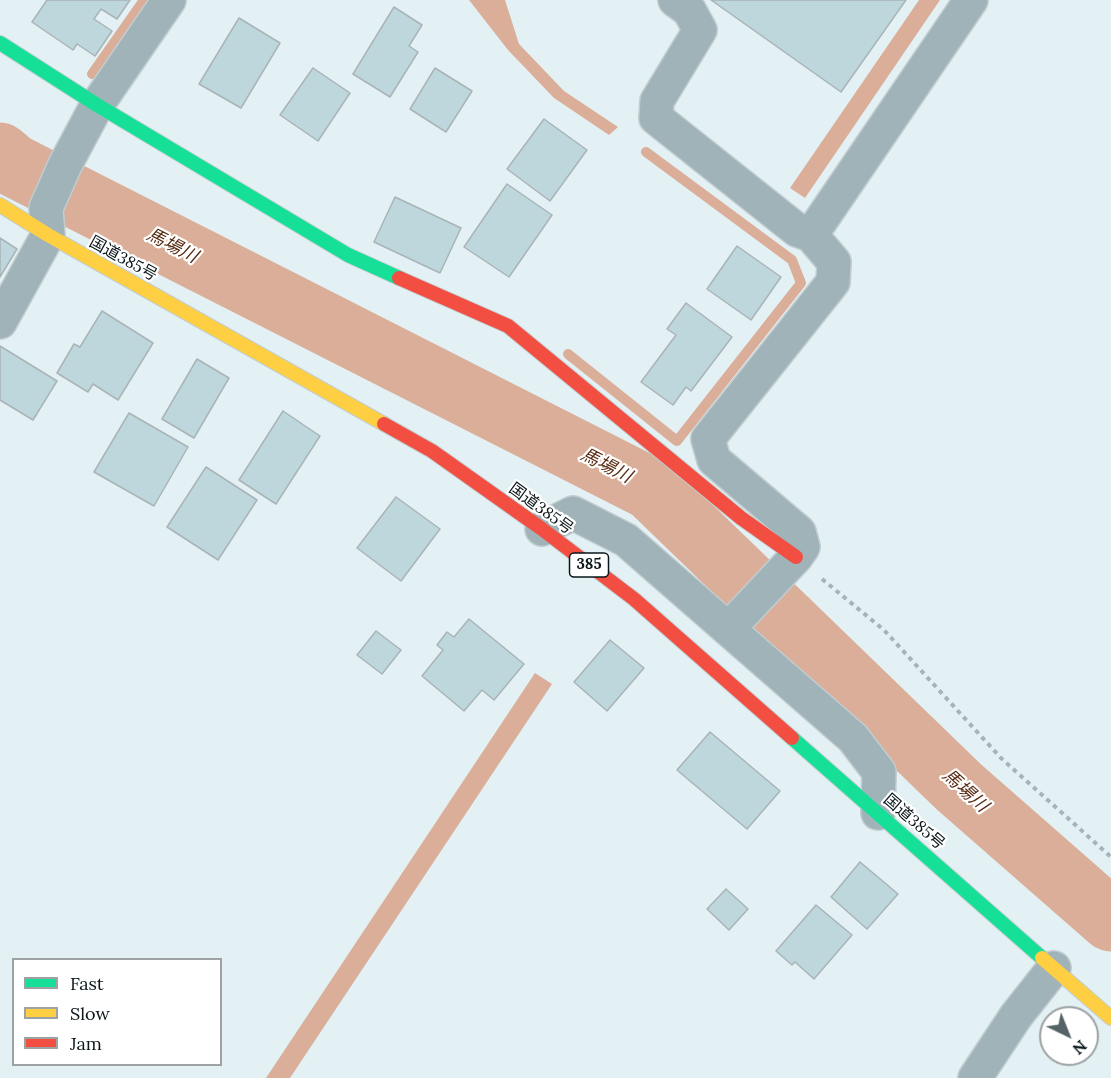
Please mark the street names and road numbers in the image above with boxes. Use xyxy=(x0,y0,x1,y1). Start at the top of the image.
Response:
street label: 国道385号 xyxy=(86,233,160,285)
street label: 国道385号 xyxy=(505,479,577,539)
road number: 385 xyxy=(570,553,608,577)
street label: 国道385号 xyxy=(880,790,948,854)

